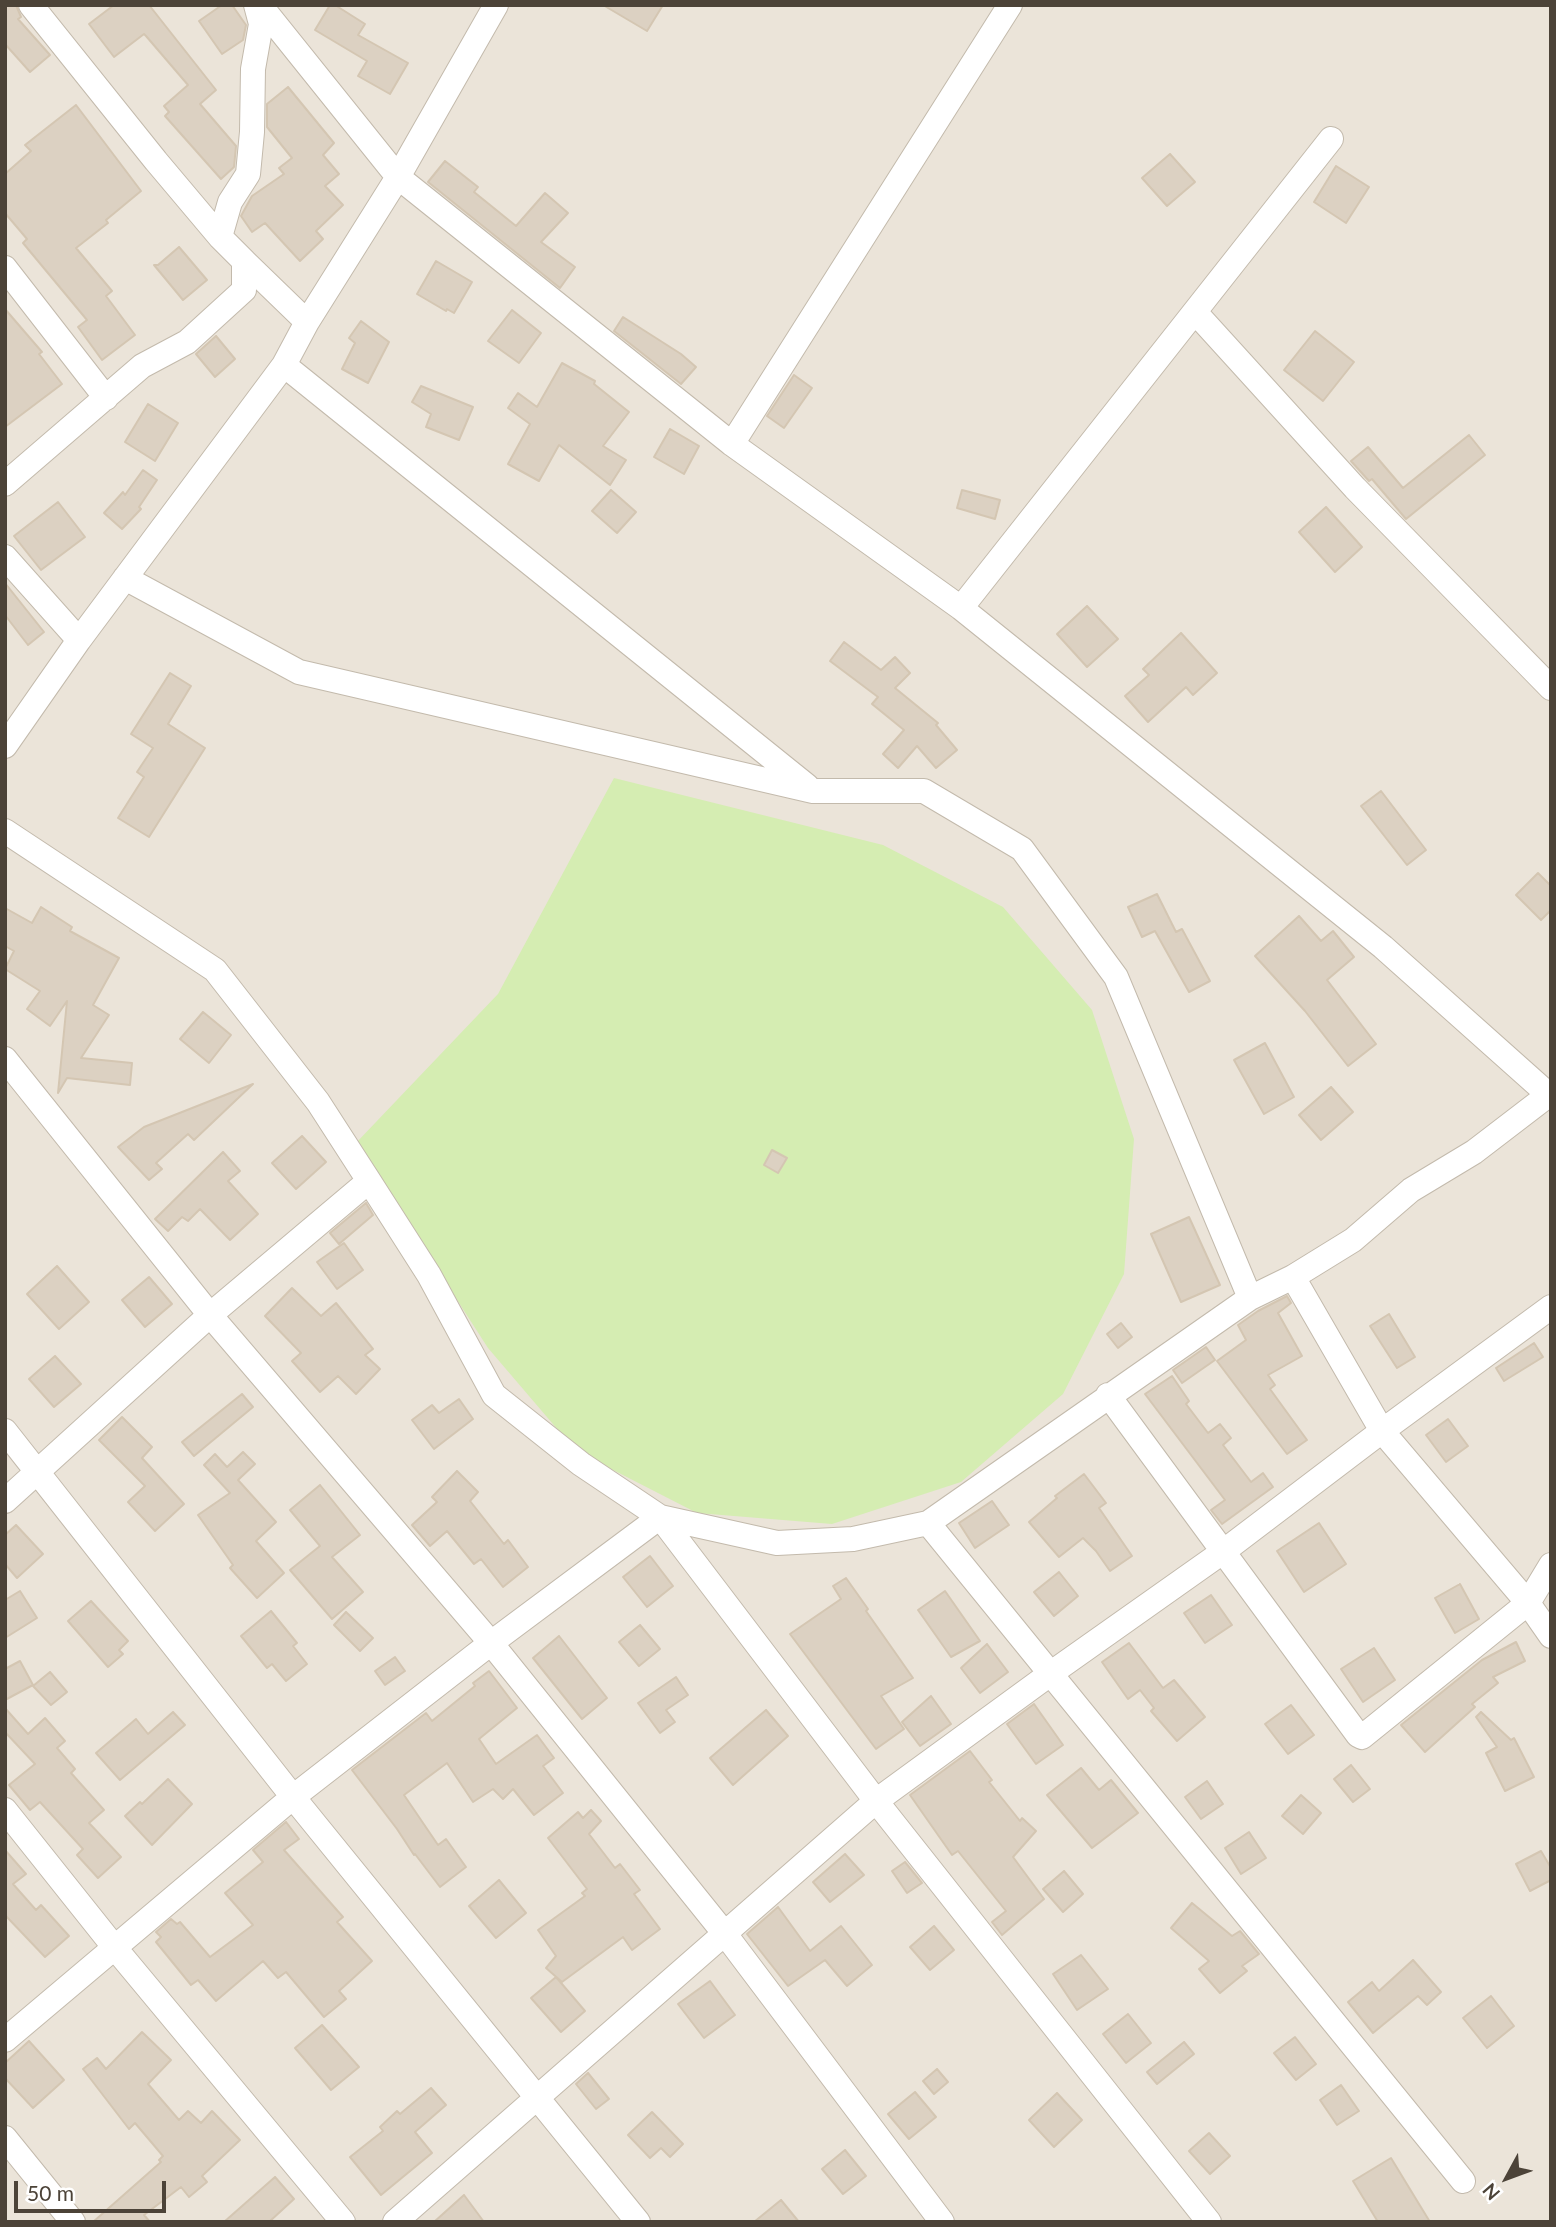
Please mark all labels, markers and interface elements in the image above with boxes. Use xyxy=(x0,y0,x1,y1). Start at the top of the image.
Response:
north arrow xyxy=(1472,2143,1542,2213)
scale bar xyxy=(18,2168,170,2212)
text: N xyxy=(1477,2179,1504,2205)
text: 50 m xyxy=(27,2180,74,2205)

